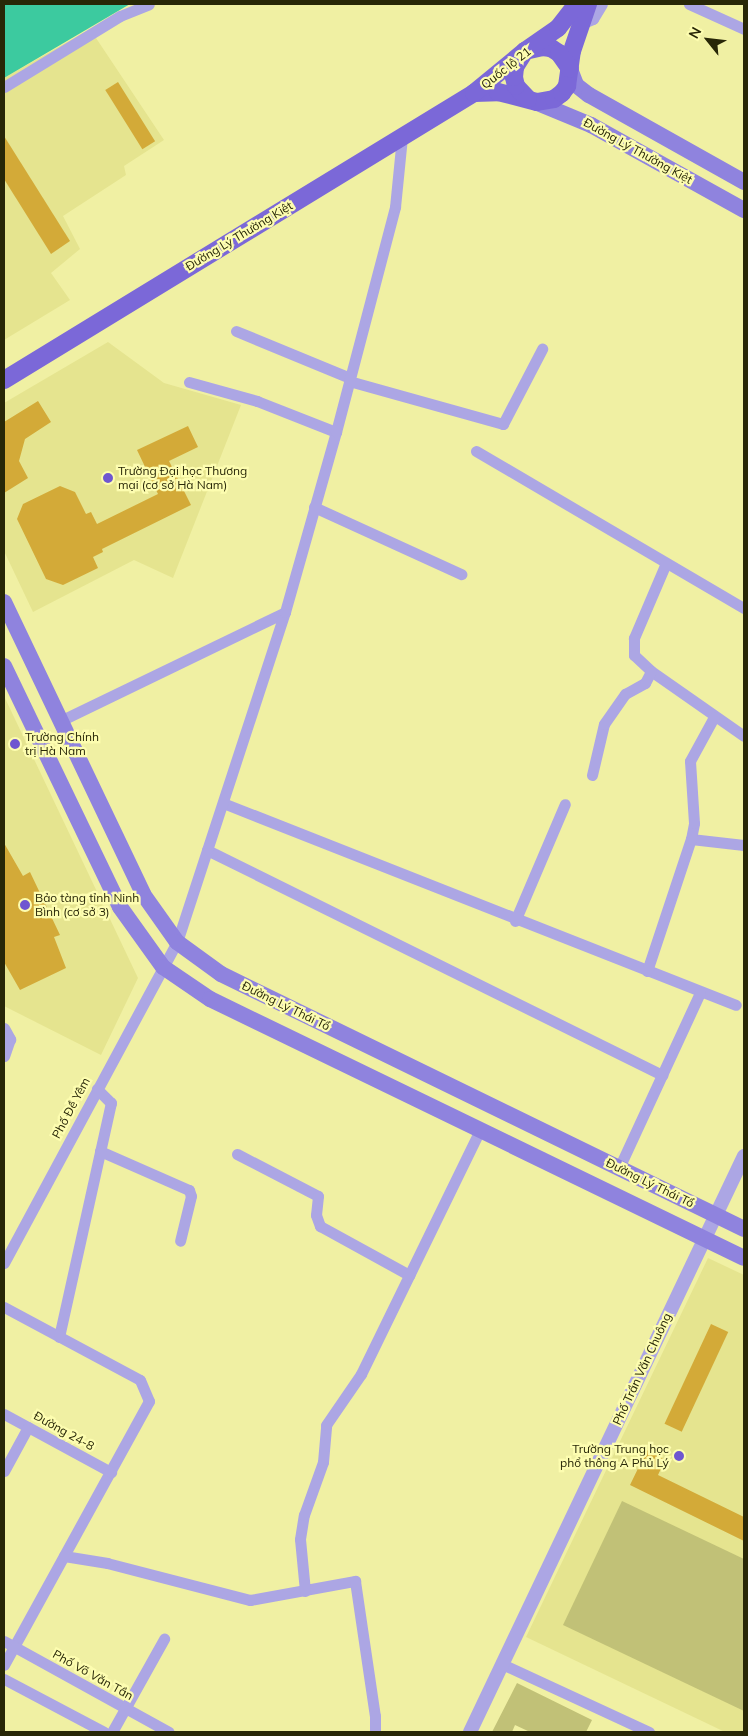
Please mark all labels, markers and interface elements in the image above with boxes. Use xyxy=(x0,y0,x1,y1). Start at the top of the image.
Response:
north arrow xyxy=(683,15,733,65)
text: N xyxy=(684,24,705,42)
street label: Quốc lộ 21 xyxy=(478,44,534,92)
street label: Đường Lý Thường Kiệt xyxy=(581,115,695,187)
street label: Đường Lý Thường Kiệt xyxy=(183,198,295,274)
place label: Trường Đại học Thương mại (cơ sở Hà Nam) xyxy=(118,464,247,492)
marker: Trường Đại học Thương mại (cơ sở Hà Nam) xyxy=(102,472,114,484)
place label: Trường Chính trị Hà Nam xyxy=(25,730,99,758)
marker: Trường Chính trị Hà Nam xyxy=(9,738,21,750)
place label: Bảo tàng tỉnh Ninh Bình (cơ sở 3) xyxy=(35,891,139,919)
marker: Bảo tàng tỉnh Ninh Bình (cơ sở 3) xyxy=(19,899,31,911)
street label: Đường Lý Thái Tổ xyxy=(240,978,332,1034)
street label: Phố Đề Yêm xyxy=(49,1075,93,1141)
street label: Đường Lý Thái Tổ xyxy=(604,1155,696,1211)
street label: Phố Trần Văn Chuông xyxy=(610,1311,674,1427)
street label: Đường 24-8 xyxy=(31,1408,97,1454)
place label: Trường Trung học phổ thông A Phủ Lý xyxy=(560,1442,669,1470)
marker: Trường Trung học phổ thông A Phủ Lý xyxy=(673,1450,685,1462)
street label: Phố Võ Văn Tần xyxy=(50,1647,136,1703)

